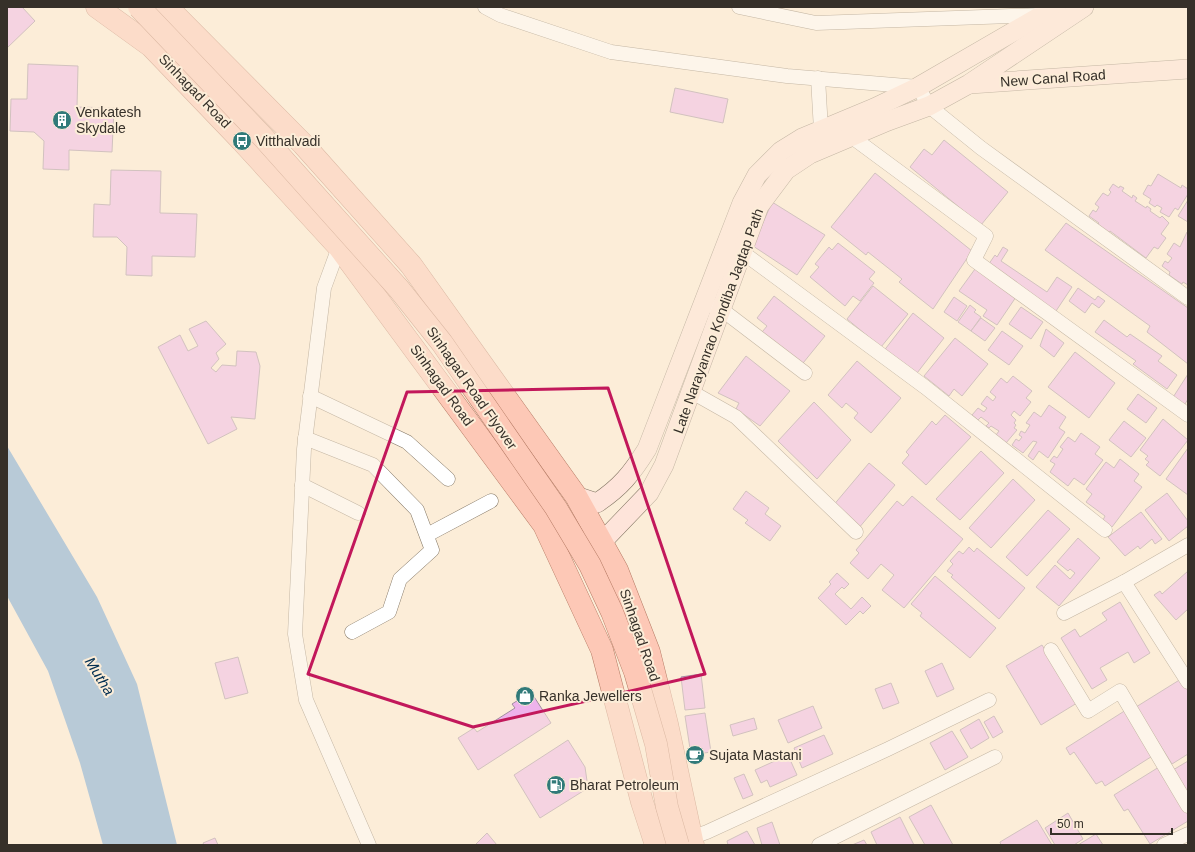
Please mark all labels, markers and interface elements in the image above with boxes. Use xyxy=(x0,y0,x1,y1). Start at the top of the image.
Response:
street label: Sinhagad Road xyxy=(156,51,234,131)
street label: New Canal Road xyxy=(1000,66,1106,90)
place label: Venkatesh Skydale xyxy=(76,104,141,136)
building icon: Venkatesh Skydale xyxy=(51,109,73,131)
bus stop icon: Vitthalvadi xyxy=(231,130,253,152)
place label: Vitthalvadi xyxy=(256,133,320,149)
street label: Late Narayanrao Kondiba Jagtap Path xyxy=(670,206,766,436)
street label: Sinhagad Road Flyover xyxy=(423,323,521,453)
street label: Sinhagad Road xyxy=(407,341,477,429)
street label: Sinhagad Road xyxy=(617,587,663,683)
water label: Mutha xyxy=(82,654,118,698)
shop icon: Ranka Jewellers xyxy=(514,685,536,707)
place label: Ranka Jewellers xyxy=(539,688,642,704)
cafe icon: Sujata Mastani xyxy=(684,744,706,766)
place label: Sujata Mastani xyxy=(709,747,802,763)
fuel station icon: Bharat Petroleum xyxy=(545,774,567,796)
place label: Bharat Petroleum xyxy=(570,777,679,793)
scale bar xyxy=(1051,810,1172,836)
text: 50 m xyxy=(1057,817,1084,831)

